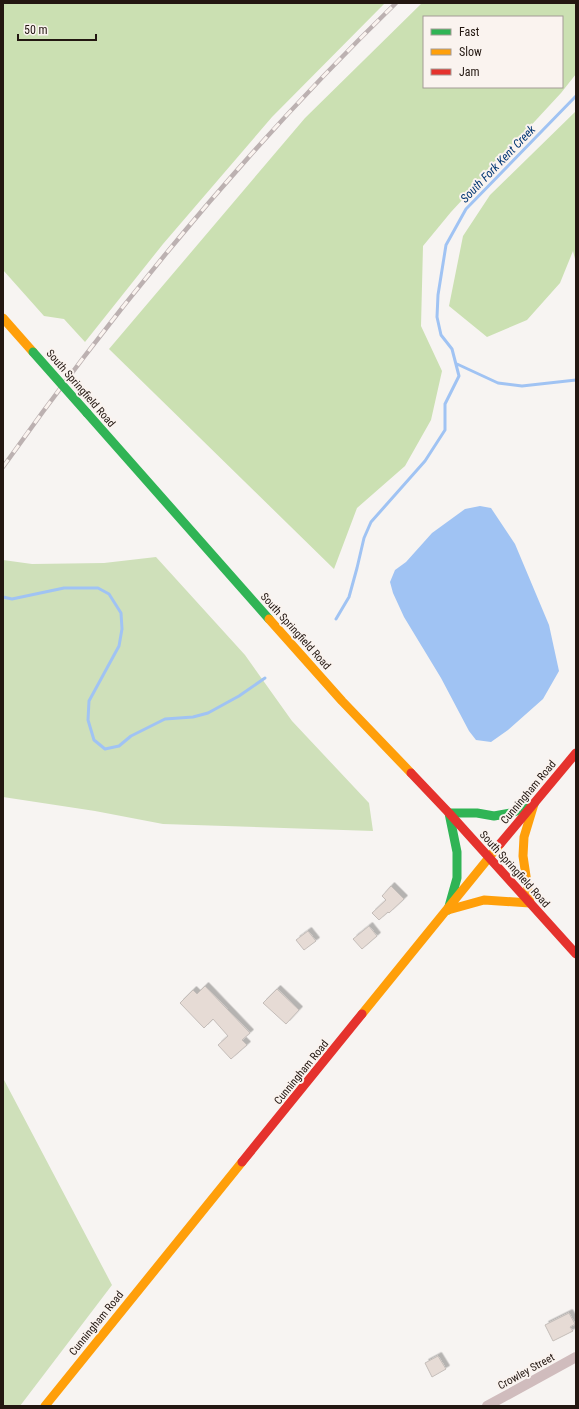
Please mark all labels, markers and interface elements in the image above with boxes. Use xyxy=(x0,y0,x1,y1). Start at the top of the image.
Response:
scale bar xyxy=(18,16,96,42)
legend xyxy=(423,16,563,88)
text: 50 m xyxy=(24,23,48,37)
text: Fast xyxy=(459,25,480,39)
text: Slow xyxy=(459,45,482,59)
text: Jam xyxy=(459,65,480,79)
water label: South Fork Kent Creek xyxy=(458,122,539,205)
street label: South Springfield Road xyxy=(43,347,118,430)
street label: South Springfield Road xyxy=(258,590,333,672)
street label: Cunningham Road xyxy=(498,758,559,827)
street label: South Springfield Road xyxy=(477,828,552,910)
street label: Cunningham Road xyxy=(271,1038,331,1107)
street label: Cunningham Road xyxy=(66,1289,126,1358)
street label: Crowley Street xyxy=(496,1351,557,1392)

